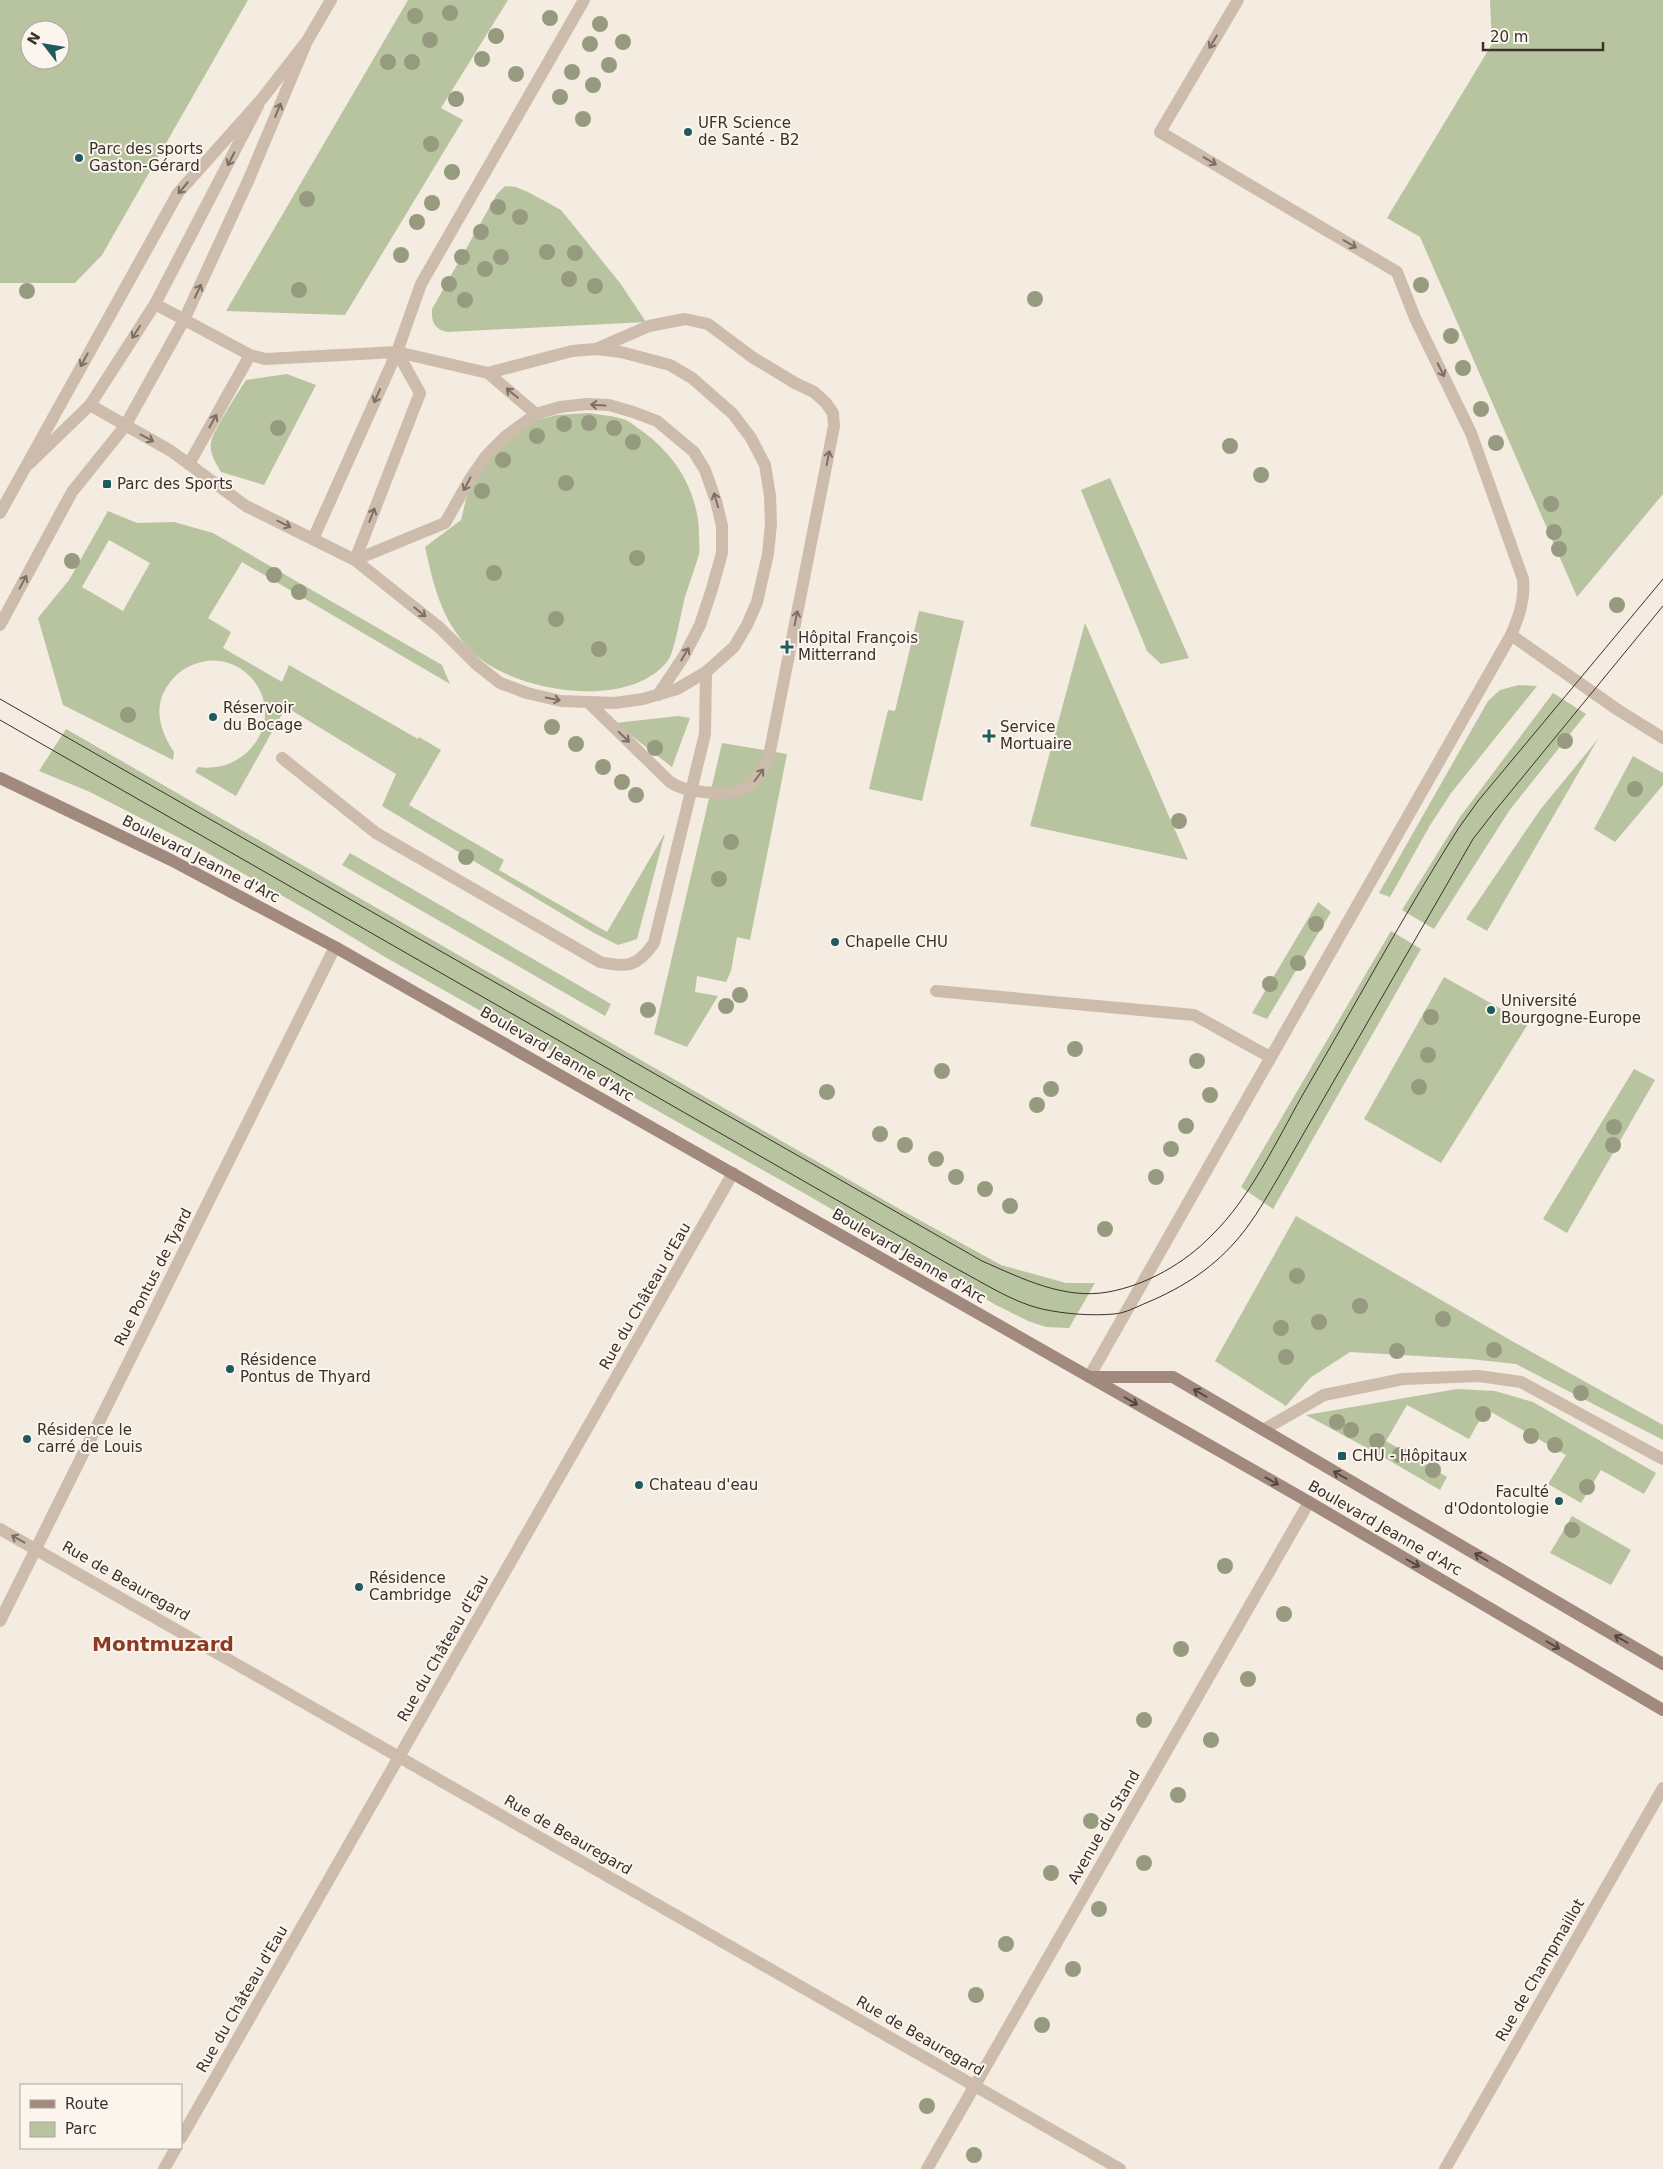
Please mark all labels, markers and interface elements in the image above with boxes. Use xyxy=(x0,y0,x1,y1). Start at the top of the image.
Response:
north arrow xyxy=(20,20,70,70)
scale bar xyxy=(1483,20,1603,52)
text: 20 m xyxy=(1490,28,1528,46)
text: N xyxy=(24,29,44,47)
one-way arrow xyxy=(1208,34,1218,49)
one-way arrow xyxy=(274,103,283,118)
place label: UFR Science de Santé - B2 xyxy=(698,114,800,149)
marker: UFR Science de Santé - B2 xyxy=(682,126,694,138)
place label: Parc des sports Gaston-Gérard xyxy=(89,140,203,175)
one-way arrow xyxy=(226,151,236,166)
marker: Parc des sports Gaston-Gérard xyxy=(73,152,85,164)
one-way arrow xyxy=(1202,157,1216,167)
one-way arrow xyxy=(177,182,188,195)
one-way arrow xyxy=(1342,239,1357,249)
one-way arrow xyxy=(193,284,203,299)
one-way arrow xyxy=(131,324,141,338)
one-way arrow xyxy=(79,352,89,366)
one-way arrow xyxy=(1437,362,1446,377)
one-way arrow xyxy=(371,388,381,403)
one-way arrow xyxy=(506,388,519,399)
one-way arrow xyxy=(590,400,606,409)
one-way arrow xyxy=(209,414,218,429)
one-way arrow xyxy=(139,434,154,443)
one-way arrow xyxy=(823,451,833,467)
place label: Parc des Sports xyxy=(117,475,233,493)
one-way arrow xyxy=(462,476,472,491)
marker: Parc des Sports xyxy=(101,478,113,490)
one-way arrow xyxy=(710,492,720,508)
one-way arrow xyxy=(368,508,377,523)
one-way arrow xyxy=(276,520,291,530)
one-way arrow xyxy=(18,574,28,589)
one-way arrow xyxy=(413,607,426,618)
one-way arrow xyxy=(792,610,802,626)
place label: Hôpital François Mitterrand xyxy=(798,629,918,664)
marker: Hôpital François Mitterrand xyxy=(780,640,794,654)
one-way arrow xyxy=(680,648,690,662)
one-way arrow xyxy=(544,695,560,704)
place label: Réservoir du Bocage xyxy=(223,699,302,734)
marker: Réservoir du Bocage xyxy=(207,711,219,723)
place label: Service Mortuaire xyxy=(1000,718,1072,753)
marker: Service Mortuaire xyxy=(982,729,996,743)
one-way arrow xyxy=(618,731,630,743)
one-way arrow xyxy=(753,768,764,781)
street label: Boulevard Jeanne d'Arc xyxy=(119,811,283,907)
place label: Chapelle CHU xyxy=(845,933,948,951)
marker: Chapelle CHU xyxy=(829,936,841,948)
place label: Université Bourgogne-Europe xyxy=(1501,992,1641,1027)
street label: Boulevard Jeanne d'Arc xyxy=(477,1003,637,1105)
marker: Université Bourgogne-Europe xyxy=(1485,1004,1497,1016)
street label: Rue Pontus de Tyard xyxy=(110,1205,196,1349)
street label: Boulevard Jeanne d'Arc xyxy=(829,1205,989,1307)
street label: Rue du Château d'Eau xyxy=(596,1219,694,1373)
place label: Résidence Pontus de Thyard xyxy=(240,1351,371,1386)
marker: Résidence Pontus de Thyard xyxy=(224,1363,236,1375)
one-way arrow xyxy=(1193,1388,1207,1398)
one-way arrow xyxy=(1123,1397,1137,1407)
place label: Résidence le carré de Louis xyxy=(37,1421,143,1456)
marker: Résidence le carré de Louis xyxy=(21,1433,33,1445)
place label: CHU - Hôpitaux xyxy=(1352,1447,1467,1465)
marker: CHU - Hôpitaux xyxy=(1336,1450,1348,1462)
one-way arrow xyxy=(1334,1470,1348,1480)
place label: Chateau d'eau xyxy=(649,1476,758,1494)
one-way arrow xyxy=(1265,1477,1279,1487)
street label: Boulevard Jeanne d'Arc xyxy=(1305,1477,1465,1579)
marker: Chateau d'eau xyxy=(633,1479,645,1491)
place label: Faculté d'Odontologie xyxy=(1444,1483,1549,1518)
marker: Faculté d'Odontologie xyxy=(1553,1495,1565,1507)
one-way arrow xyxy=(11,1533,26,1543)
street label: Rue de Beauregard xyxy=(59,1537,193,1625)
one-way arrow xyxy=(1474,1552,1488,1562)
one-way arrow xyxy=(1405,1558,1419,1568)
place label: Résidence Cambridge xyxy=(369,1569,451,1604)
street label: Rue du Château d'Eau xyxy=(394,1571,492,1725)
marker: Résidence Cambridge xyxy=(353,1581,365,1593)
district label: Montmuzard xyxy=(92,1632,234,1656)
one-way arrow xyxy=(1613,1634,1628,1644)
one-way arrow xyxy=(1545,1641,1559,1651)
street label: Avenue du Stand xyxy=(1064,1767,1144,1887)
street label: Rue de Beauregard xyxy=(501,1791,635,1879)
street label: Rue de Champmaillot xyxy=(1492,1895,1588,2044)
street label: Rue du Château d'Eau xyxy=(193,1922,291,2076)
street label: Rue de Beauregard xyxy=(853,1992,987,2080)
legend xyxy=(20,2084,182,2149)
text: Route xyxy=(65,2095,109,2113)
text: Parc xyxy=(65,2120,97,2138)

